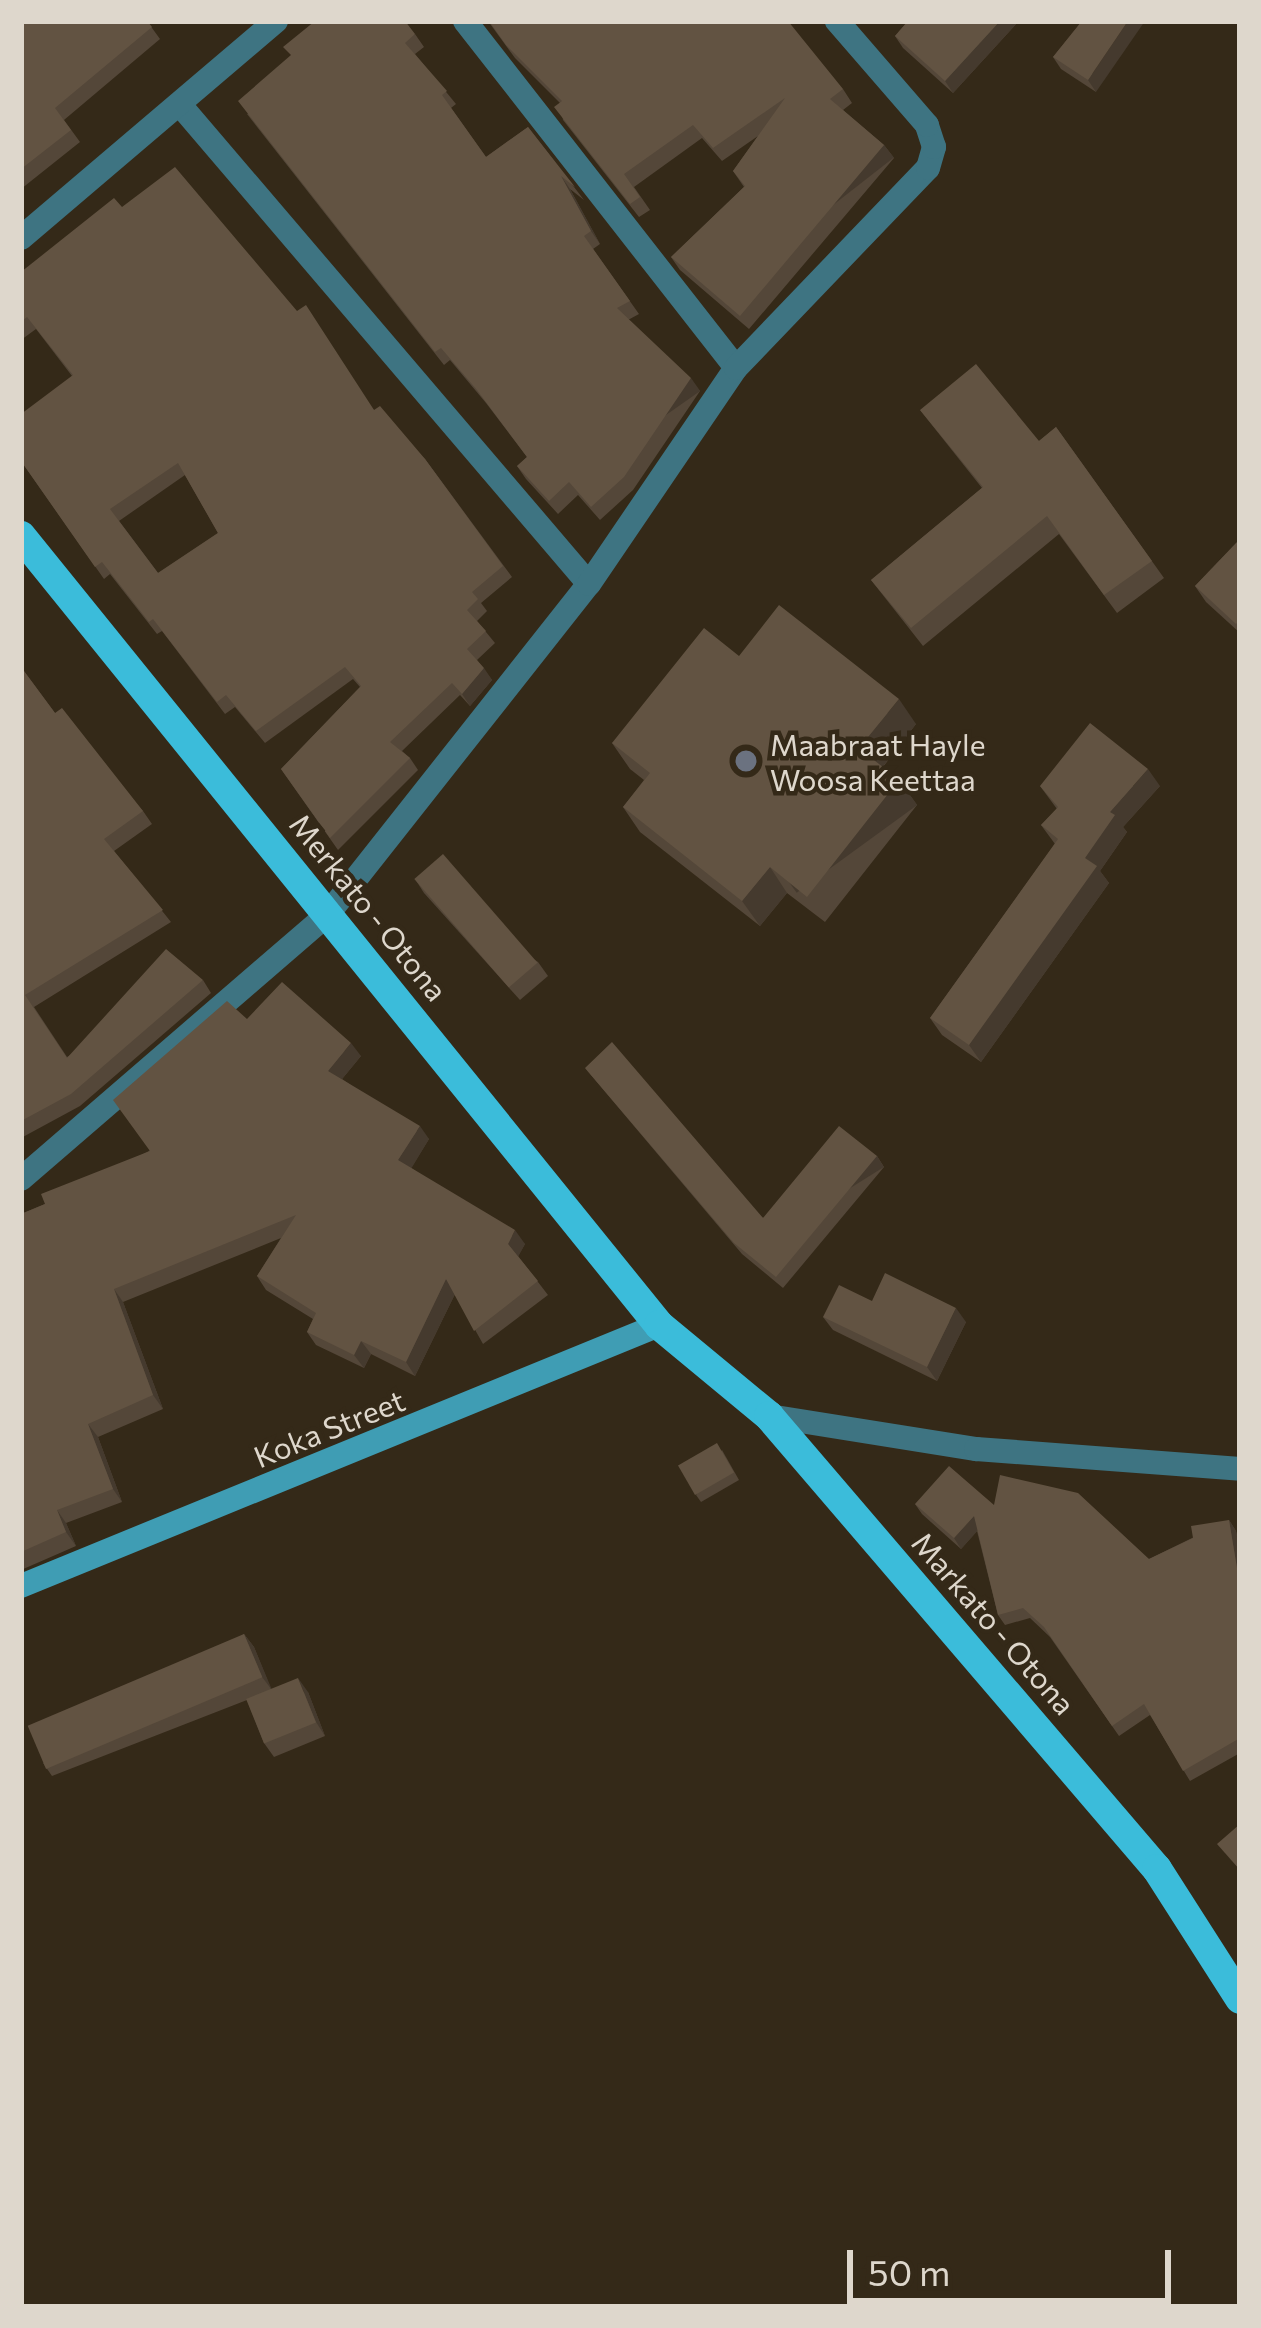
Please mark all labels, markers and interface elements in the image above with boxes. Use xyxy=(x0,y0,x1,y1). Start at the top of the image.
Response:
place label: Maabraat Hayle Woosa Keettaa xyxy=(770,726,985,796)
marker: Maabraat Hayle Woosa Keettaa xyxy=(733,748,759,774)
street label: Merkato - Otona xyxy=(283,806,455,1008)
street label: Koka Street xyxy=(248,1381,410,1475)
street label: Markato - Otona xyxy=(905,1525,1083,1721)
scale bar xyxy=(853,2226,1177,2300)
text: 50 m xyxy=(868,2249,950,2293)

